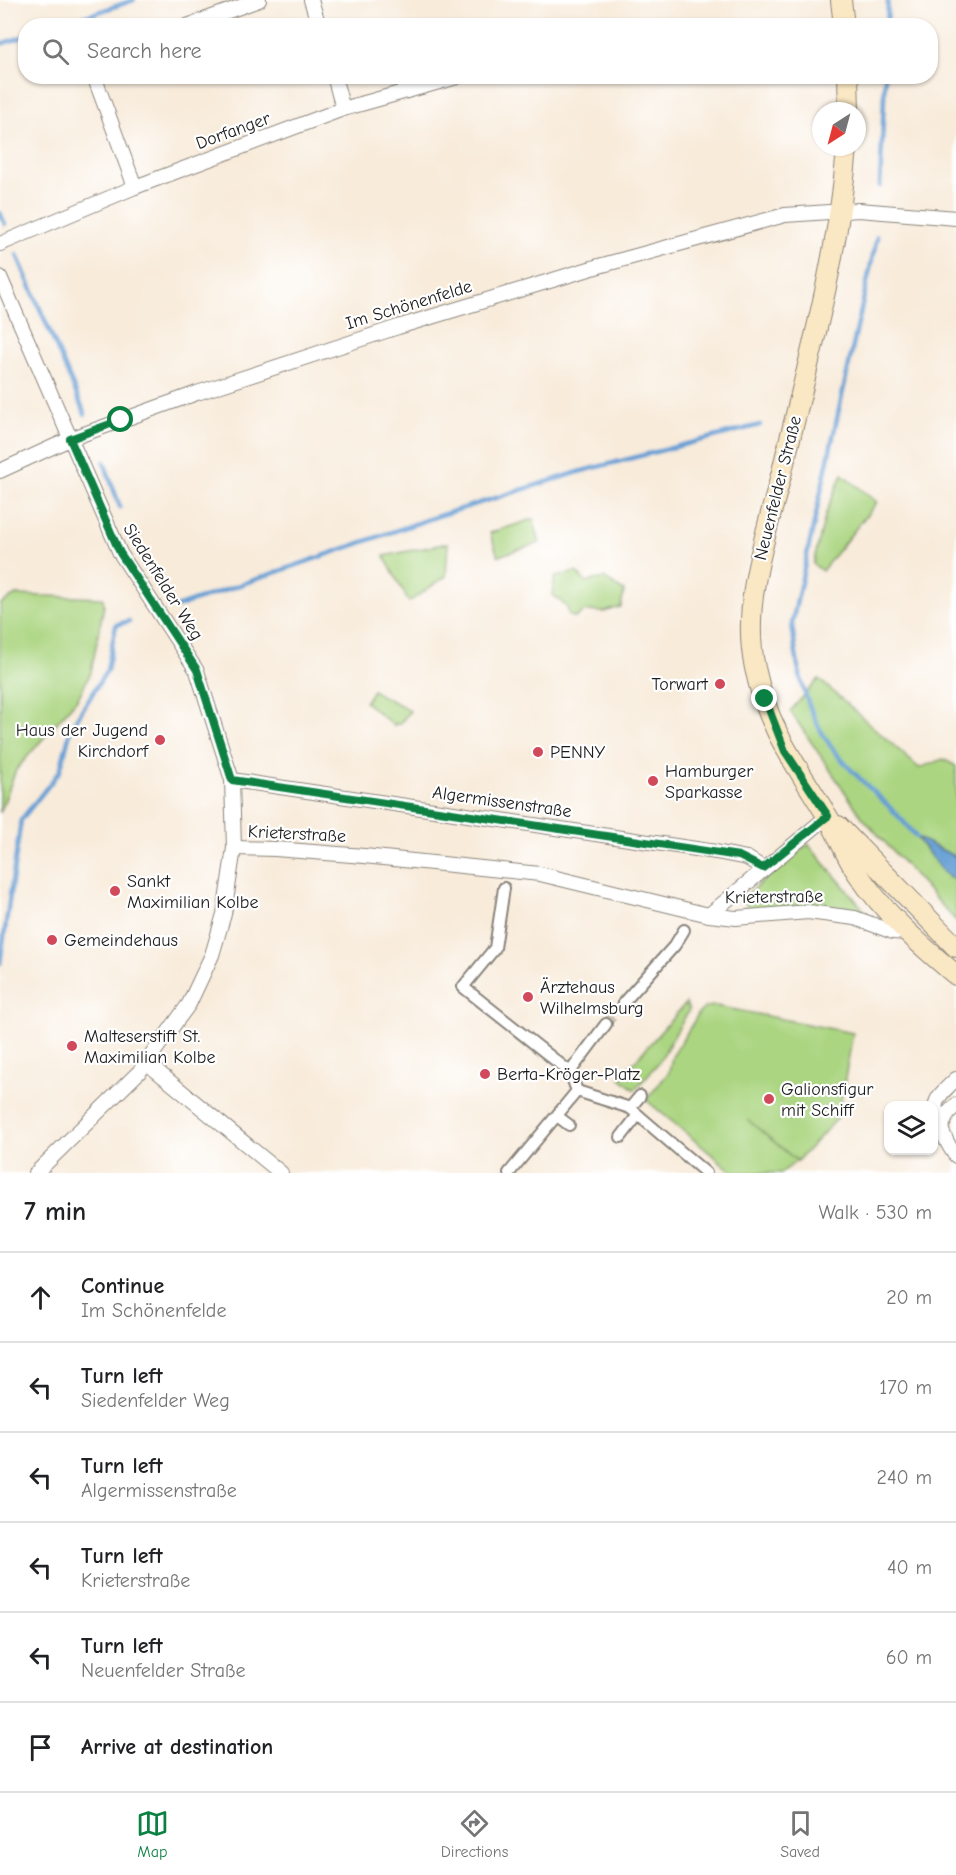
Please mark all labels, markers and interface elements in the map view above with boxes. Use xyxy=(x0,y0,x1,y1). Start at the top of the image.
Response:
search box xyxy=(18,18,938,84)
icon: search xyxy=(39,35,72,68)
text: Search here xyxy=(87,38,202,64)
north arrow xyxy=(812,102,866,156)
street label: Dorfanger xyxy=(193,108,274,154)
street label: Im Schönenfelde xyxy=(343,276,475,334)
route start xyxy=(107,406,133,432)
street label: Neuenfelder Straße xyxy=(750,414,806,562)
street label: Siedenfelder Weg xyxy=(119,520,207,644)
place label: Torwart xyxy=(652,674,709,695)
marker: Torwart xyxy=(713,677,727,691)
route end xyxy=(751,685,777,711)
place label: Haus der Jugend Kirchdorf xyxy=(16,720,149,762)
marker: Haus der Jugend Kirchdorf xyxy=(153,733,167,747)
place label: PENNY xyxy=(550,742,606,763)
marker: PENNY xyxy=(531,745,545,759)
place label: Hamburger Sparkasse xyxy=(665,761,754,803)
marker: Hamburger Sparkasse xyxy=(646,774,660,788)
street label: Algermissenstraße xyxy=(431,782,573,822)
street label: Krieterstraße xyxy=(247,821,347,847)
place label: Sankt Maximilian Kolbe xyxy=(127,871,258,913)
marker: Sankt Maximilian Kolbe xyxy=(108,884,122,898)
street label: Krieterstraße xyxy=(725,886,823,908)
place label: Gemeindehaus xyxy=(64,930,178,951)
marker: Gemeindehaus xyxy=(45,933,59,947)
place label: Ärztehaus Wilhelmsburg xyxy=(540,977,644,1019)
marker: Ärztehaus Wilhelmsburg xyxy=(521,990,535,1004)
place label: Malteserstift St. Maximilian Kolbe xyxy=(84,1026,215,1068)
marker: Malteserstift St. Maximilian Kolbe xyxy=(65,1039,79,1053)
place label: Berta-Kröger-Platz xyxy=(497,1064,640,1085)
marker: Berta-Kröger-Platz xyxy=(478,1067,492,1081)
place label: Galionsfigur mit Schiff xyxy=(781,1079,874,1121)
marker: Galionsfigur mit Schiff xyxy=(762,1092,776,1106)
map controls xyxy=(884,1101,938,1155)
button: layers xyxy=(884,1101,938,1155)
text: 7 min xyxy=(24,1197,86,1227)
text: Walk · 530 m xyxy=(818,1201,932,1224)
text: Continue xyxy=(81,1273,164,1299)
icon: ahead xyxy=(24,1281,57,1314)
text: 20 m xyxy=(886,1286,932,1309)
text: Im Schönenfelde xyxy=(81,1299,226,1322)
text: Turn left xyxy=(81,1363,163,1389)
icon: left xyxy=(24,1371,57,1404)
text: 170 m xyxy=(879,1376,932,1399)
text: Siedenfelder Weg xyxy=(81,1389,230,1412)
text: Turn left xyxy=(81,1453,163,1479)
icon: left xyxy=(24,1461,57,1494)
text: 240 m xyxy=(877,1466,932,1489)
text: Algermissenstraße xyxy=(81,1479,237,1502)
text: Turn left xyxy=(81,1543,163,1569)
icon: left xyxy=(24,1551,57,1584)
text: 40 m xyxy=(887,1556,932,1579)
text: Krieterstraße xyxy=(81,1569,190,1592)
text: Turn left xyxy=(81,1633,163,1659)
icon: left xyxy=(24,1641,57,1674)
text: 60 m xyxy=(886,1646,932,1669)
text: Neuenfelder Straße xyxy=(81,1659,246,1682)
icon: arrive xyxy=(24,1731,57,1764)
text: Arrive at destination xyxy=(81,1734,273,1760)
tab: Map xyxy=(136,1807,169,1861)
tab: Directions xyxy=(441,1807,508,1861)
tab: Saved xyxy=(780,1807,820,1861)

